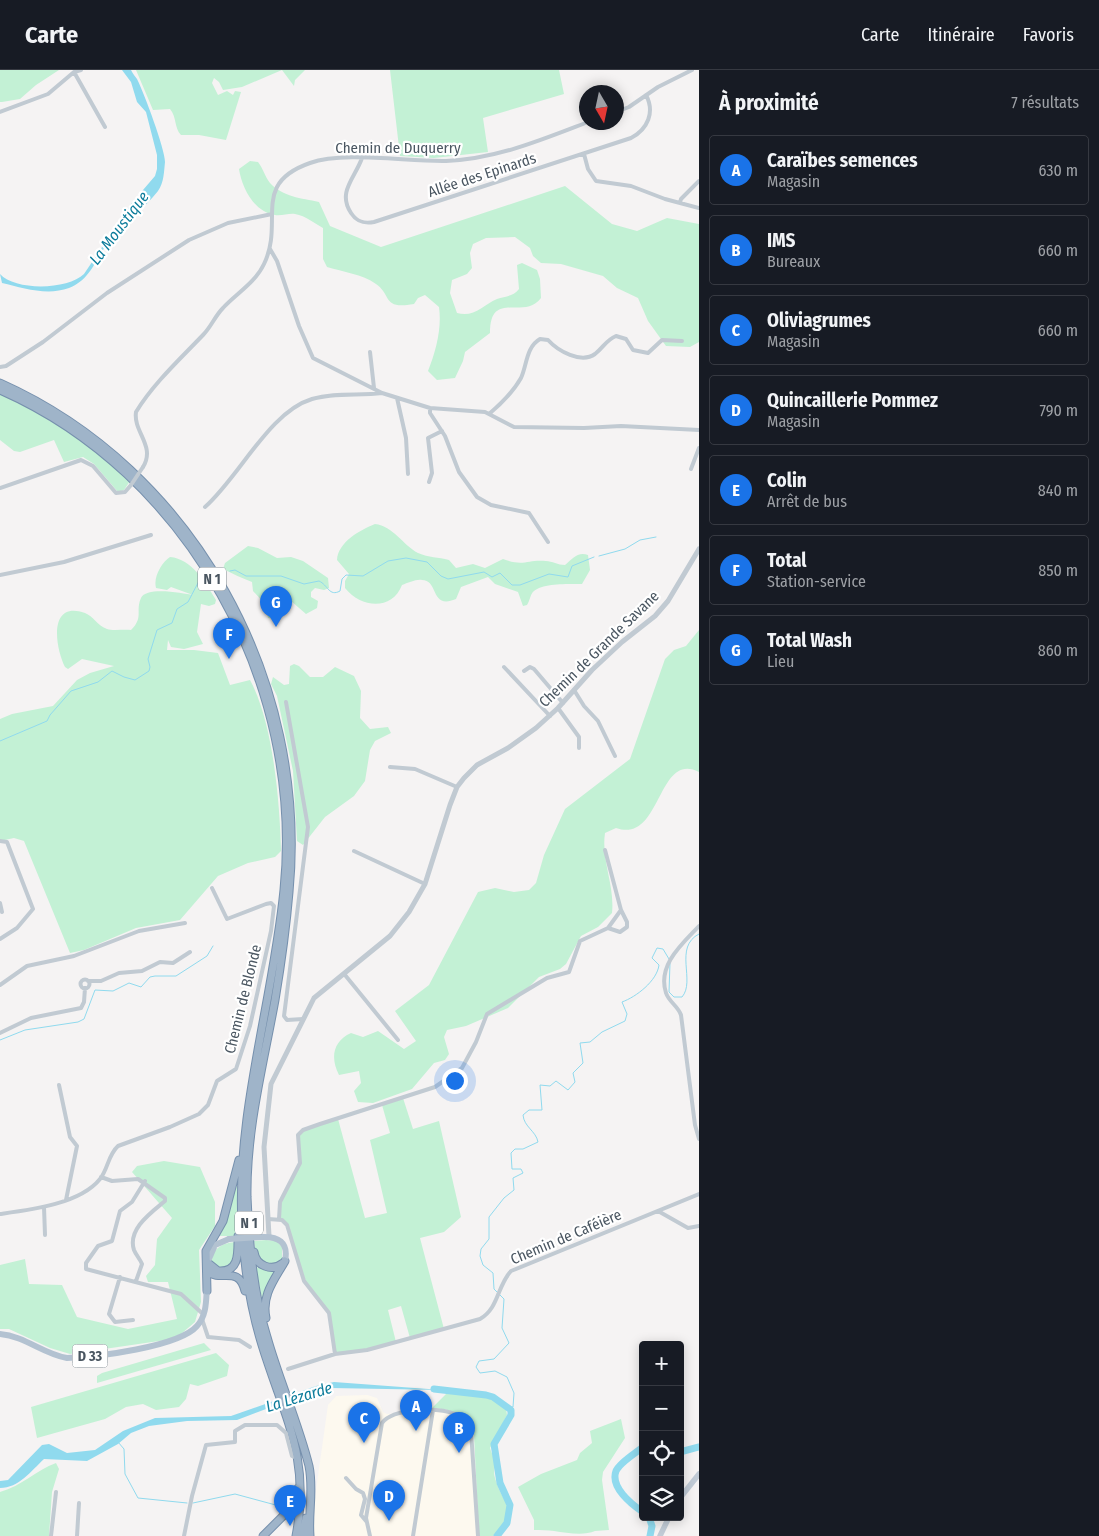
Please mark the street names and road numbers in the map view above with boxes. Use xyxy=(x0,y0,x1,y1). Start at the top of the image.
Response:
street label: Chemin de Duquerry xyxy=(335,139,461,157)
street label: Allée des Epinards xyxy=(426,149,538,201)
road number: N 1 xyxy=(198,568,226,590)
street label: Chemin de Grande Savane xyxy=(535,587,663,711)
street label: Chemin de Blonde xyxy=(221,943,265,1055)
street label: Chemin de Caféière xyxy=(508,1206,624,1268)
road number: N 1 xyxy=(235,1212,263,1234)
road number: D 33 xyxy=(72,1344,108,1368)

